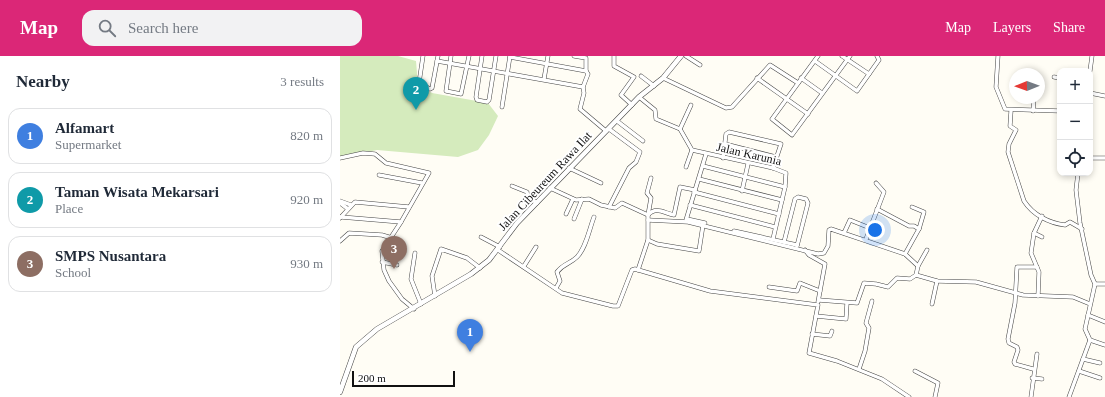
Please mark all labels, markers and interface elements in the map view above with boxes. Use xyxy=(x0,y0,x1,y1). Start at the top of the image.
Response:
search box xyxy=(82,10,362,46)
text: Map xyxy=(20,17,58,38)
icon: search xyxy=(96,17,118,39)
text: Search here xyxy=(128,20,198,36)
text: Map xyxy=(945,20,971,35)
text: Layers xyxy=(993,20,1031,35)
text: Share xyxy=(1053,20,1085,35)
north arrow xyxy=(1009,68,1045,104)
map controls xyxy=(1057,68,1093,176)
button: + xyxy=(1057,68,1093,104)
text: Nearby xyxy=(16,72,70,91)
text: 3 results xyxy=(280,74,324,89)
pin: 2 xyxy=(403,77,429,110)
button: − xyxy=(1057,104,1093,140)
text: Alfamart xyxy=(55,120,114,136)
text: 1 xyxy=(27,128,33,143)
text: 820 m xyxy=(290,128,323,143)
street label: Jalan Cibeureum Rawa Ilat xyxy=(495,128,595,233)
text: Supermarket xyxy=(55,137,121,152)
street label: Jalan Karunia xyxy=(715,140,784,168)
button: locate xyxy=(1057,140,1093,176)
text: Taman Wisata Mekarsari xyxy=(55,184,219,200)
text: 2 xyxy=(27,192,33,207)
text: 920 m xyxy=(290,192,323,207)
text: Place xyxy=(55,201,83,216)
your location xyxy=(865,220,885,240)
pin: 3 xyxy=(381,236,407,269)
text: SMPS Nusantara xyxy=(55,248,166,264)
text: 3 xyxy=(27,256,33,271)
text: 930 m xyxy=(290,256,323,271)
text: School xyxy=(55,265,91,280)
pin: 1 xyxy=(457,319,483,352)
scale bar xyxy=(352,369,455,388)
text: 200 m xyxy=(358,372,386,384)

